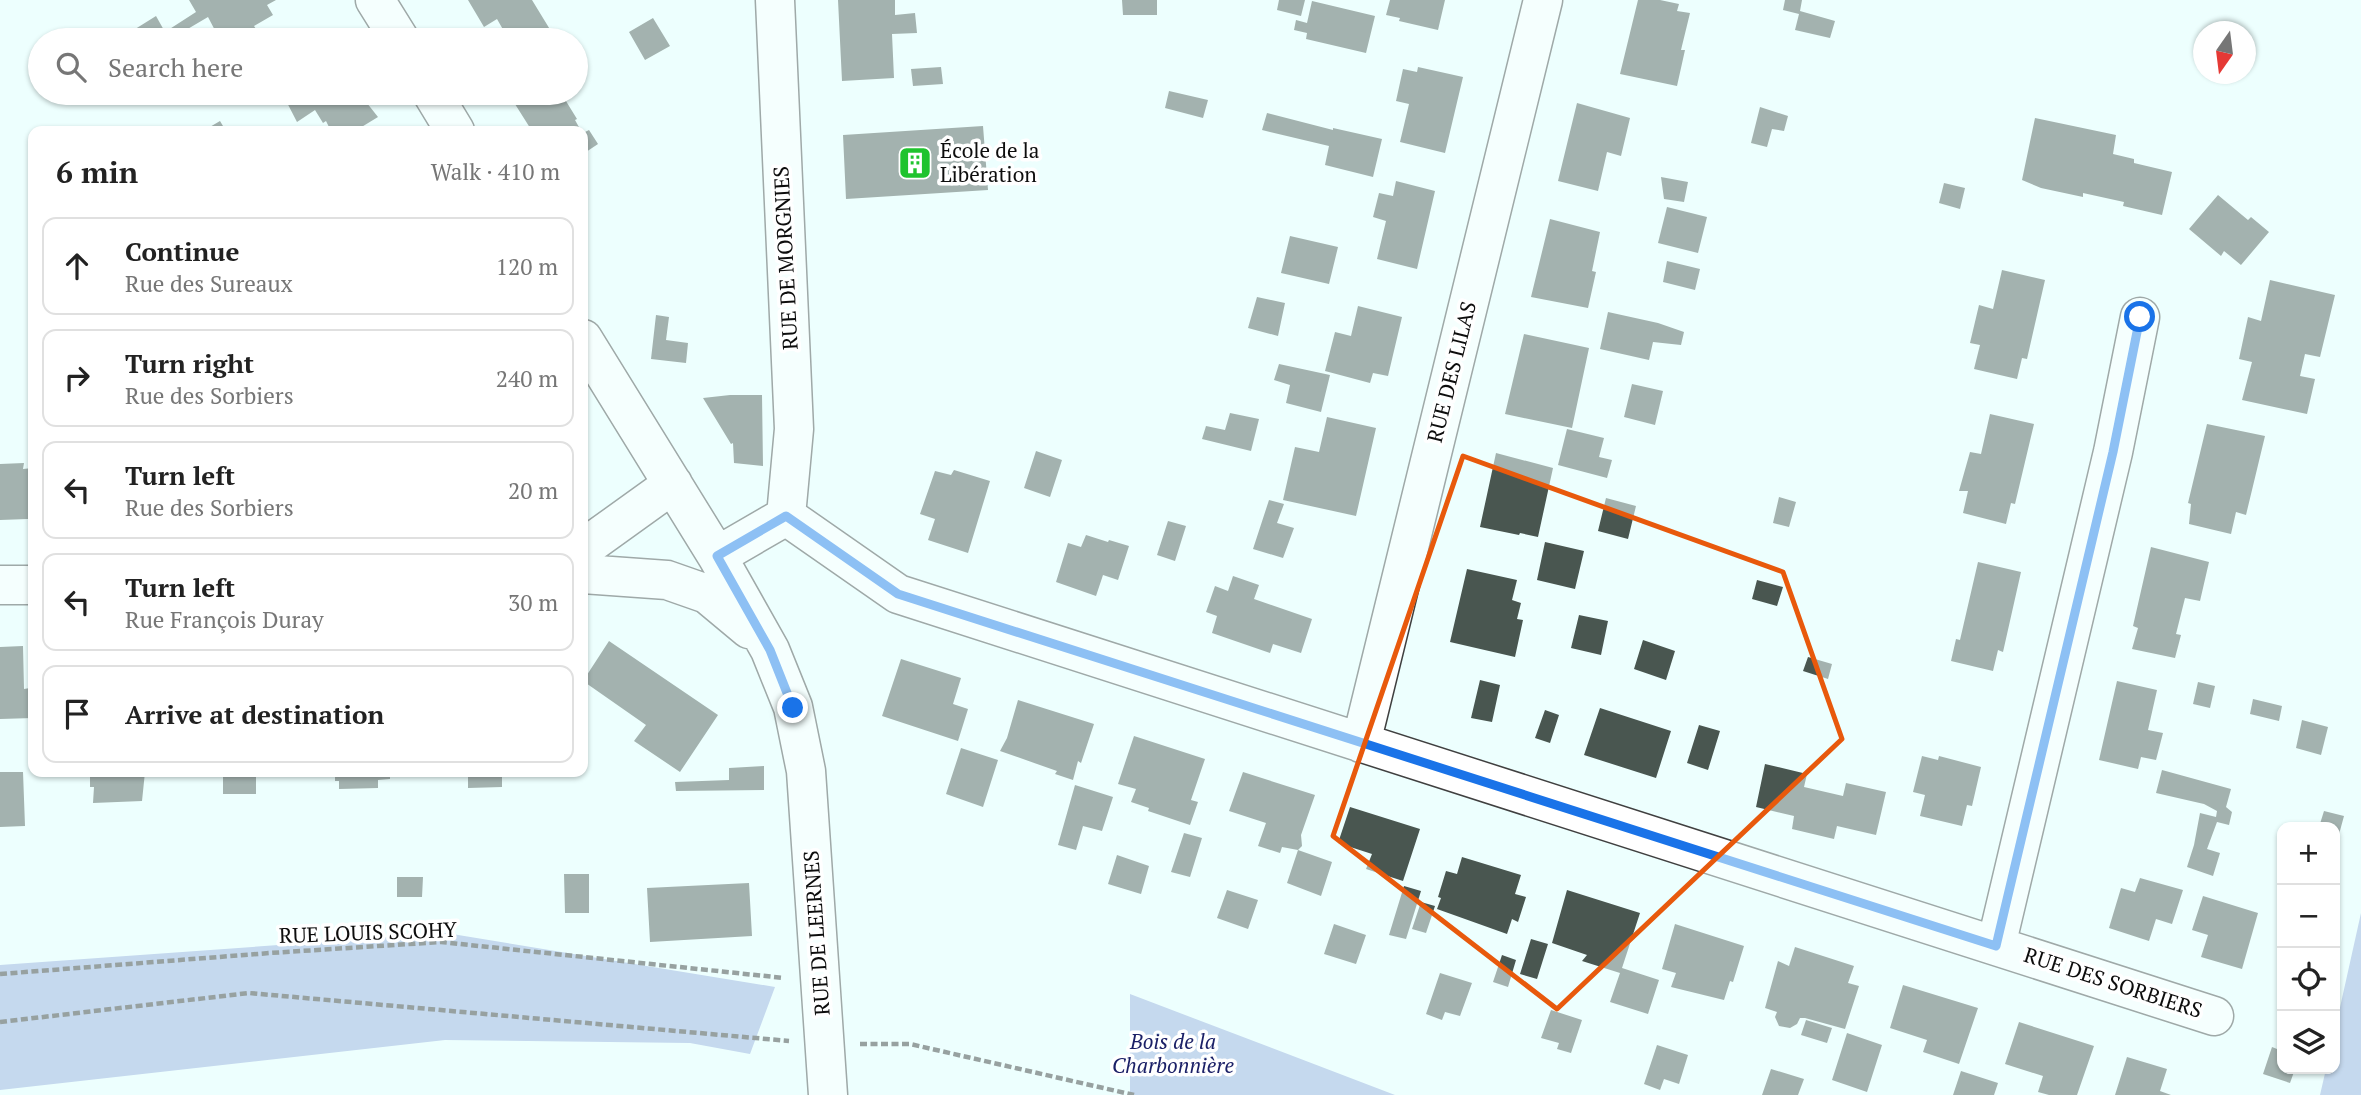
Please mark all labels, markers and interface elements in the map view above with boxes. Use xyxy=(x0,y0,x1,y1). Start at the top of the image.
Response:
north arrow xyxy=(2193,21,2256,84)
search box xyxy=(28,28,588,105)
icon: search xyxy=(52,48,90,86)
text: Search here xyxy=(108,50,243,84)
place label: École de la Libération xyxy=(940,136,1040,188)
building icon: École de la Libération xyxy=(896,144,934,182)
text: 6 min xyxy=(56,152,138,192)
text: Walk · 410 m xyxy=(431,156,560,187)
street label: RUE DE MORGNIES xyxy=(766,165,804,351)
text: Continue xyxy=(125,234,239,268)
icon: ahead xyxy=(58,247,96,285)
text: 120 m xyxy=(496,251,558,282)
text: Rue des Sureaux xyxy=(125,268,293,299)
street label: RUE DES LILAS xyxy=(1420,298,1482,445)
route start xyxy=(2124,301,2155,332)
text: Turn right xyxy=(125,346,254,380)
icon: right xyxy=(58,359,96,397)
text: 240 m xyxy=(496,363,558,394)
text: Rue des Sorbiers xyxy=(125,380,294,411)
text: Turn left xyxy=(125,458,235,492)
icon: left xyxy=(58,471,96,509)
text: 20 m xyxy=(508,475,558,506)
text: Rue des Sorbiers xyxy=(125,492,294,523)
text: Turn left xyxy=(125,570,235,604)
icon: left xyxy=(58,583,96,621)
text: 30 m xyxy=(508,587,558,618)
text: Rue François Duray xyxy=(125,604,324,635)
route end xyxy=(777,692,808,723)
icon: arrive xyxy=(58,695,96,733)
text: Arrive at destination xyxy=(125,697,384,731)
map controls xyxy=(2277,822,2340,1074)
button: + xyxy=(2277,822,2340,885)
street label: RUE DE LEERNES xyxy=(796,850,836,1016)
button: − xyxy=(2277,885,2340,948)
street label: RUE LOUIS SCOHY xyxy=(279,915,458,949)
street label: RUE DES SORBIERS xyxy=(2021,940,2206,1024)
button: locate xyxy=(2277,948,2340,1011)
button: layers xyxy=(2277,1011,2340,1074)
park label: Bois de la Charbonnière xyxy=(1112,1027,1234,1079)

